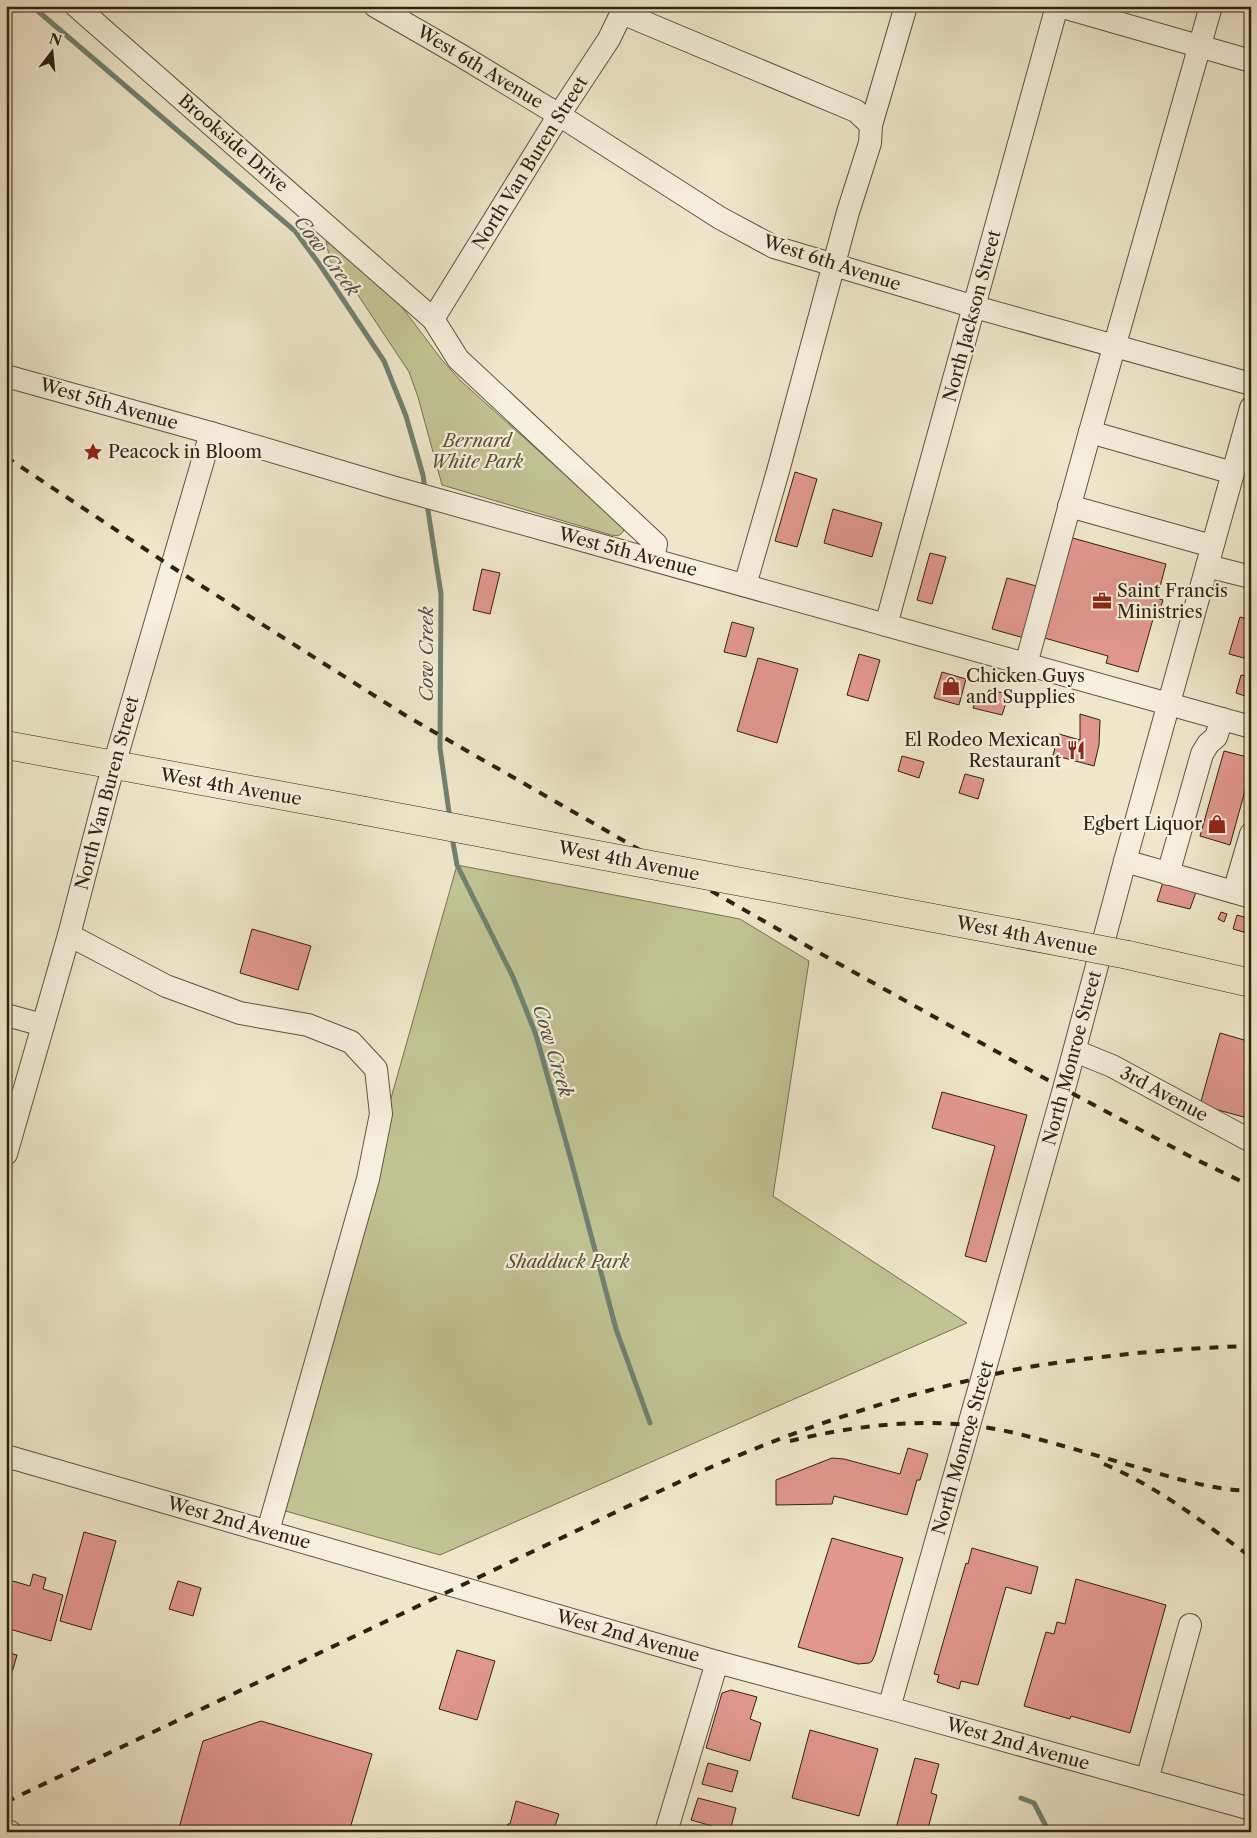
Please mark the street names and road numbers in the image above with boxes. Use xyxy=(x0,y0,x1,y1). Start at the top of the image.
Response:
street label: West 6th Avenue xyxy=(412,20,547,113)
street label: North Van Buren Street xyxy=(468,72,593,254)
street label: Brookside Drive xyxy=(174,89,292,197)
street label: North Jackson Street xyxy=(938,227,1006,404)
street label: West 6th Avenue xyxy=(759,230,904,296)
street label: West 5th Avenue xyxy=(36,373,181,434)
street label: West 5th Avenue xyxy=(555,523,700,581)
street label: North Van Buren Street xyxy=(71,693,144,892)
street label: West 4th Avenue xyxy=(158,764,303,810)
street label: West 4th Avenue xyxy=(556,836,701,885)
street label: West 4th Avenue xyxy=(954,911,1099,960)
street label: North Monroe Street xyxy=(1038,968,1106,1148)
street label: 3rd Avenue xyxy=(1116,1062,1212,1126)
street label: North Monroe Street xyxy=(928,1358,999,1537)
street label: West 2nd Avenue xyxy=(164,1492,313,1554)
street label: West 2nd Avenue xyxy=(553,1605,702,1667)
street label: West 2nd Avenue xyxy=(943,1713,1092,1775)

